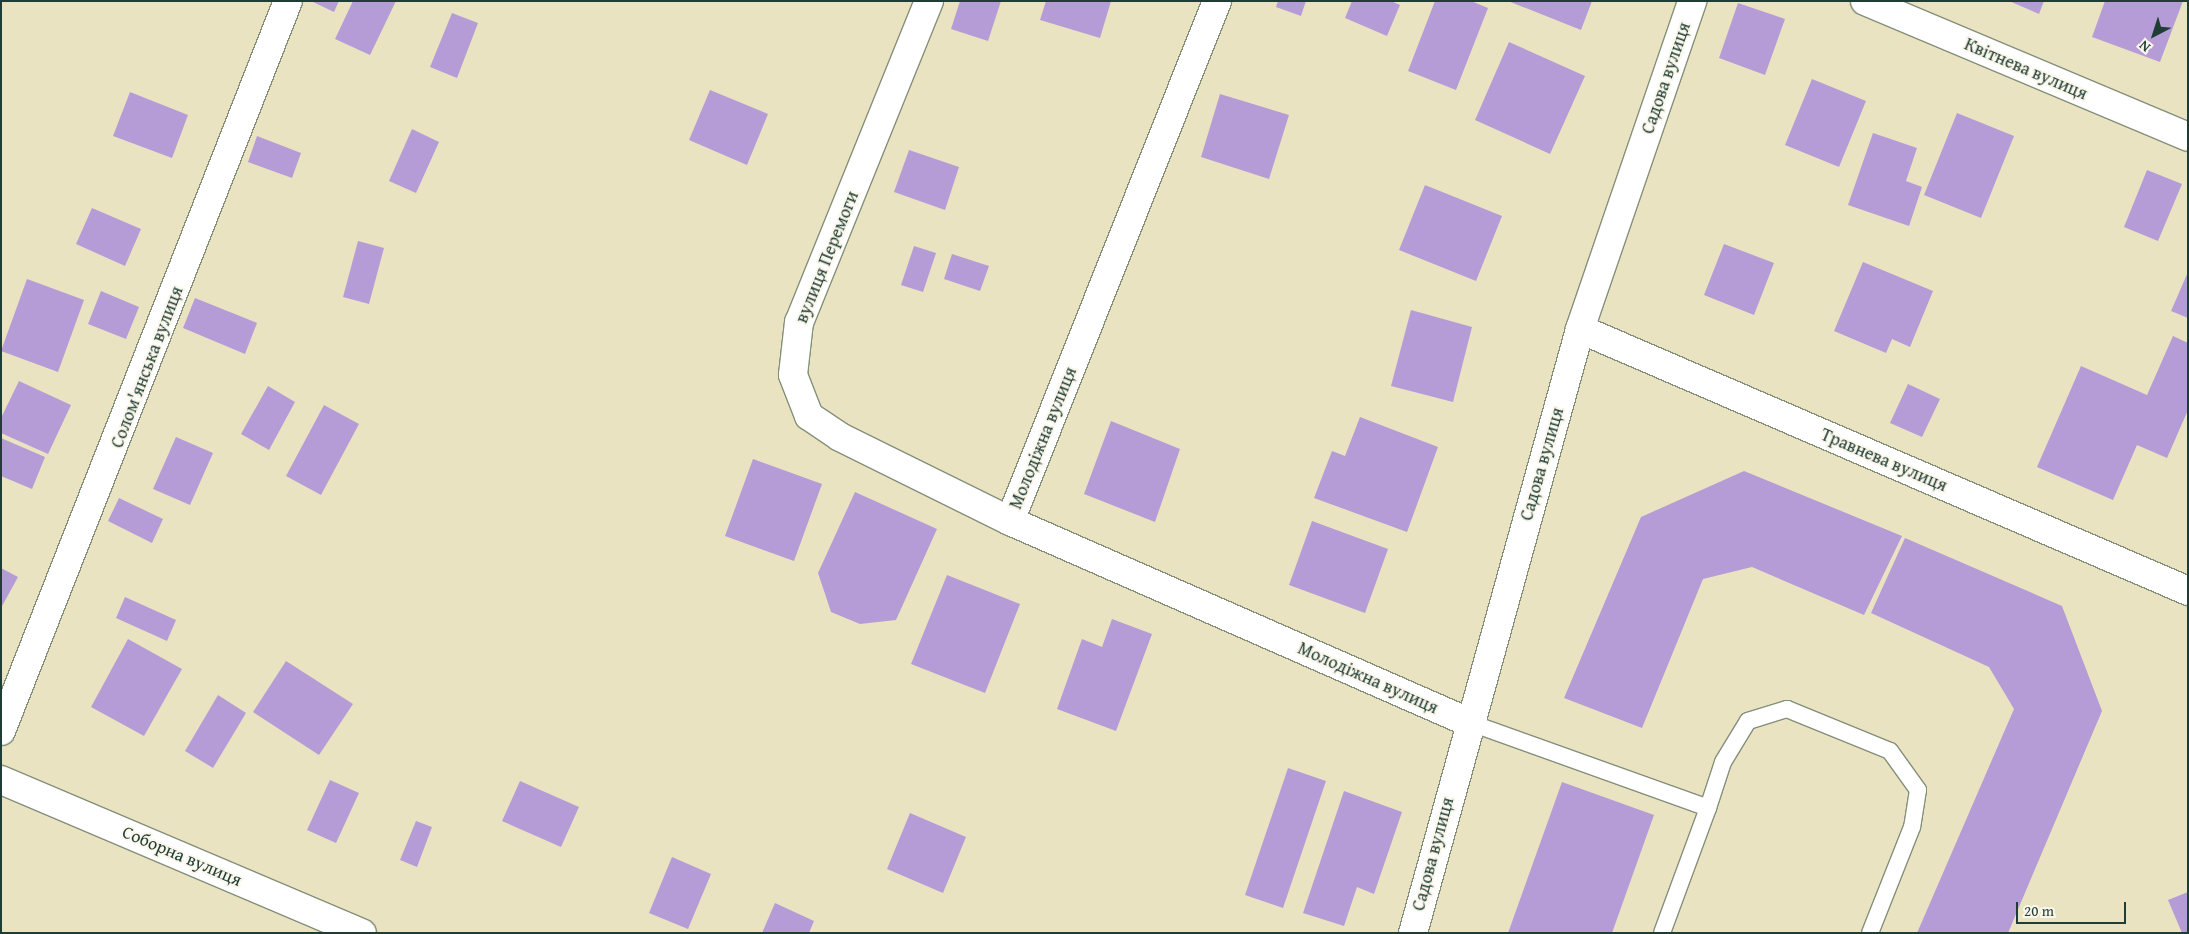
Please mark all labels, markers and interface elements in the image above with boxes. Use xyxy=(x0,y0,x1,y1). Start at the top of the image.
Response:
north arrow xyxy=(2129,10,2179,60)
street label: Садова вулиця xyxy=(1637,19,1695,137)
street label: Квітнева вулиця xyxy=(1961,33,2091,105)
text: N xyxy=(2134,36,2154,57)
street label: вулиця Перемоги xyxy=(791,188,863,326)
street label: Солом'янська вулиця xyxy=(106,283,188,451)
street label: Молодіжна вулиця xyxy=(1005,364,1081,512)
street label: Садова вулиця xyxy=(1516,405,1568,523)
street label: Травнева вулиця xyxy=(1818,424,1950,496)
street label: Молодіжна вулиця xyxy=(1294,637,1442,719)
street label: Садова вулиця xyxy=(1407,795,1459,913)
street label: Соборна вулиця xyxy=(119,821,245,891)
scale bar xyxy=(2019,892,2129,924)
text: 20 m xyxy=(2024,900,2054,921)

